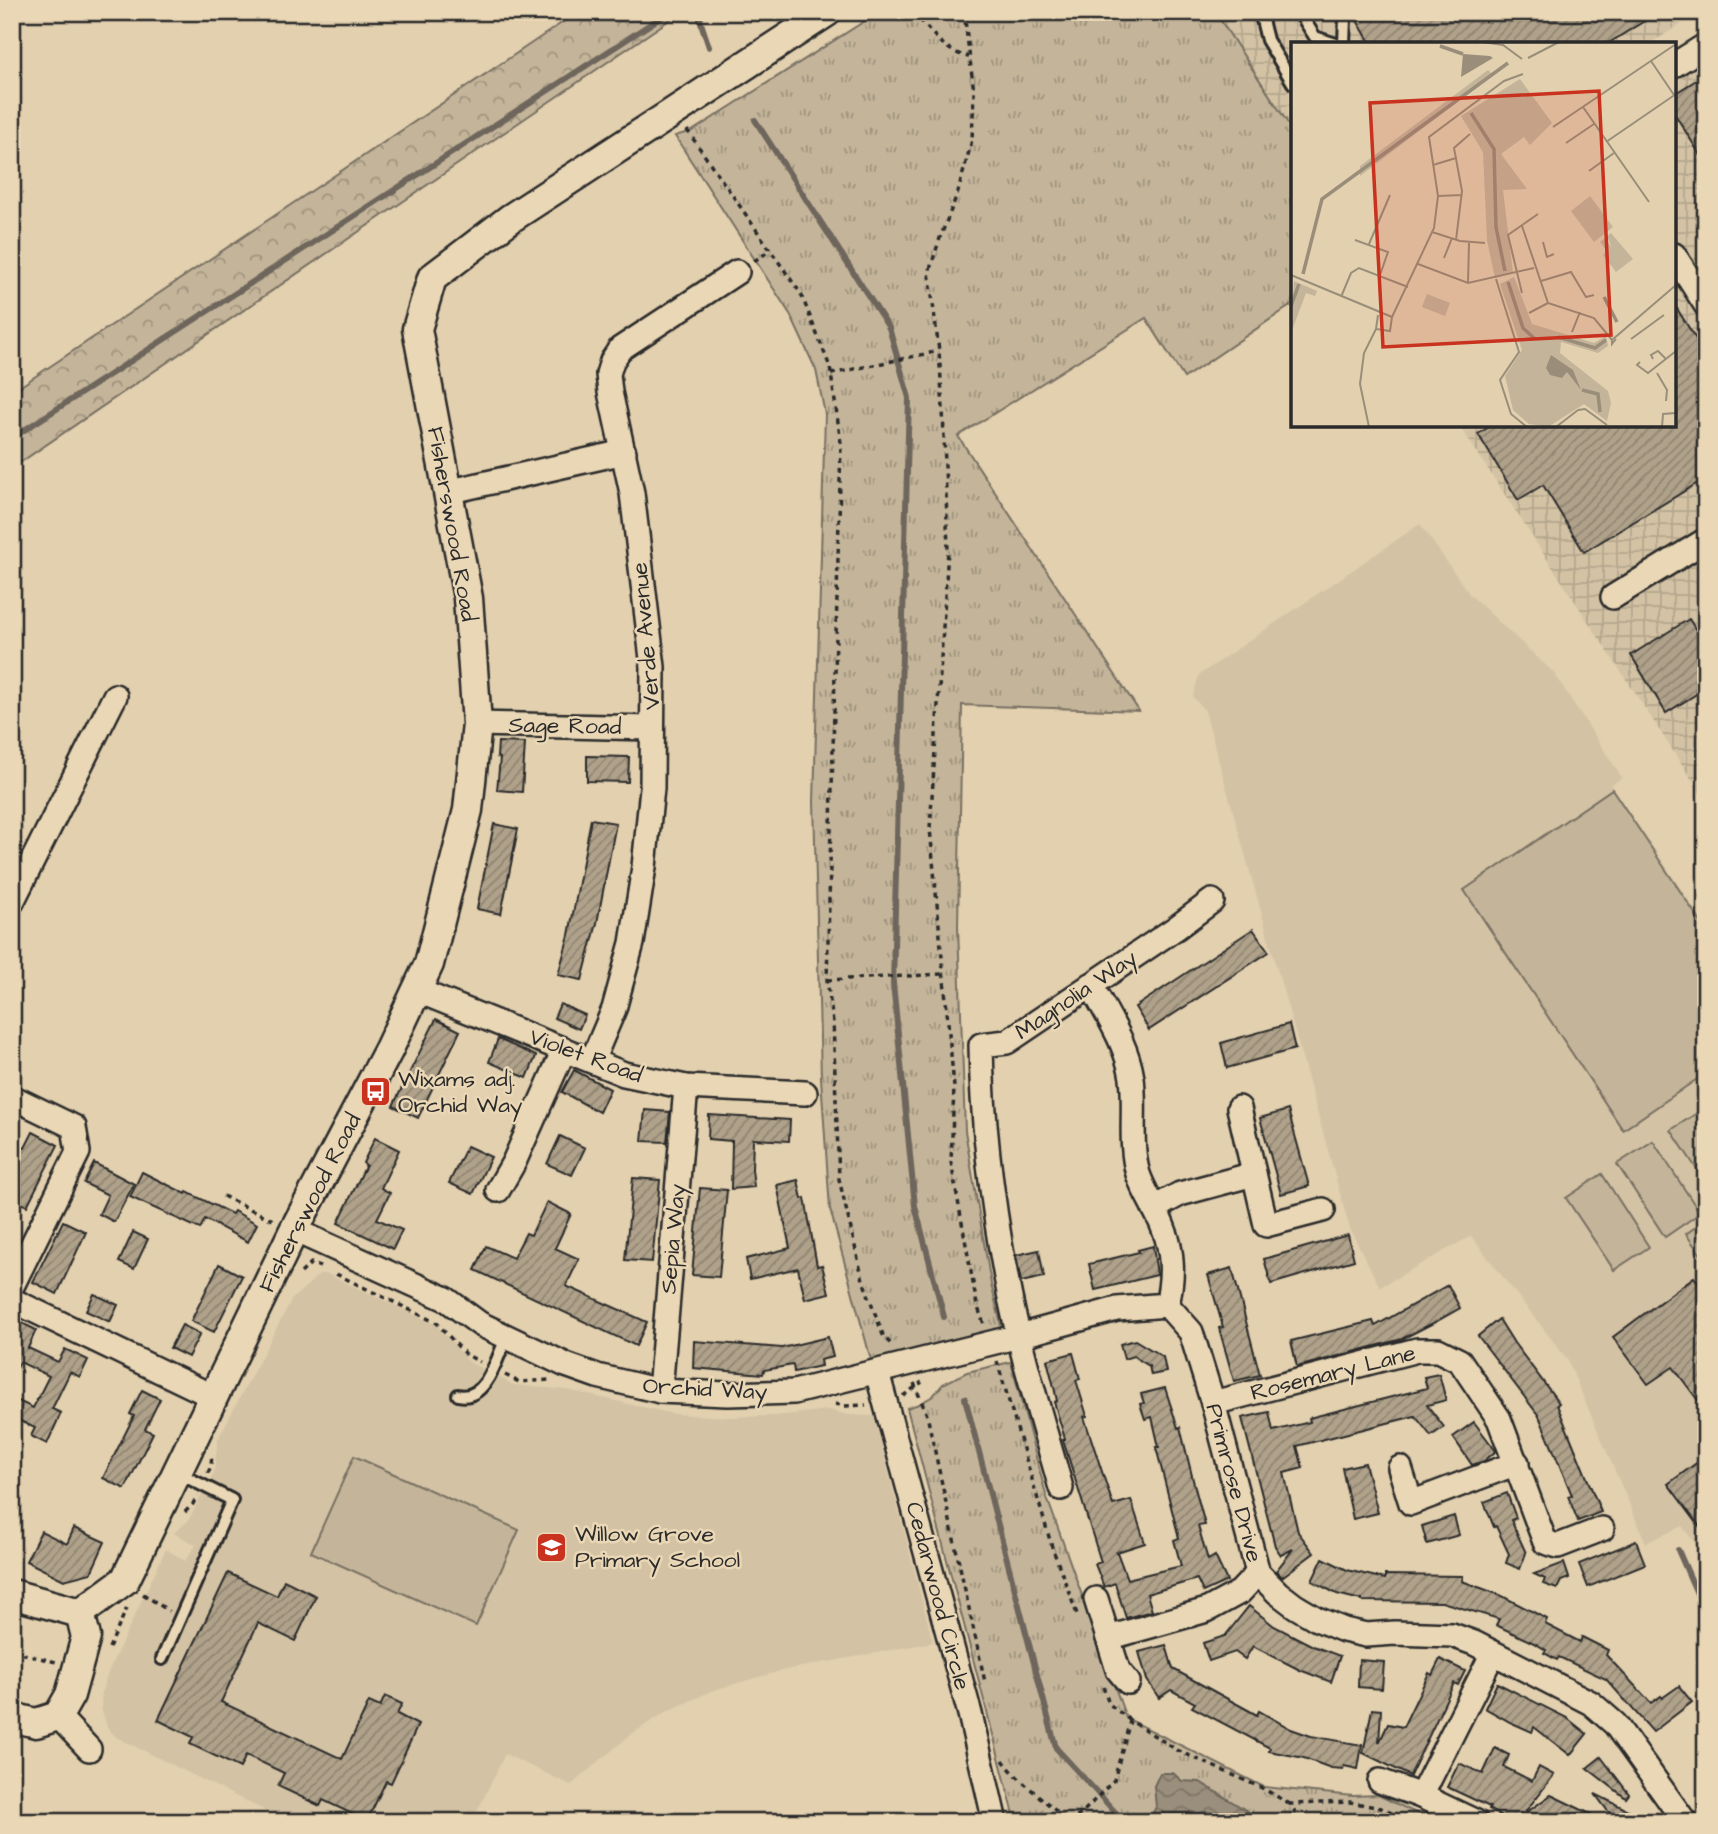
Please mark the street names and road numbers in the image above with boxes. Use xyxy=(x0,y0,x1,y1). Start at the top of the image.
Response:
street label: Fisherswood Road xyxy=(419,424,485,624)
street label: Verde Avenue xyxy=(624,561,668,711)
street label: Sage Road xyxy=(508,709,622,744)
street label: Magnolia Way xyxy=(1009,942,1144,1049)
street label: Violet Road xyxy=(525,1021,647,1091)
street label: Fisherswood Road xyxy=(251,1108,369,1298)
street label: Sepia Way xyxy=(652,1182,695,1295)
street label: Rosemary Lane xyxy=(1247,1337,1419,1410)
street label: Orchid Way xyxy=(642,1370,768,1409)
street label: Primrose Drive xyxy=(1197,1400,1271,1566)
street label: Cedarwood Circle xyxy=(898,1498,978,1694)

